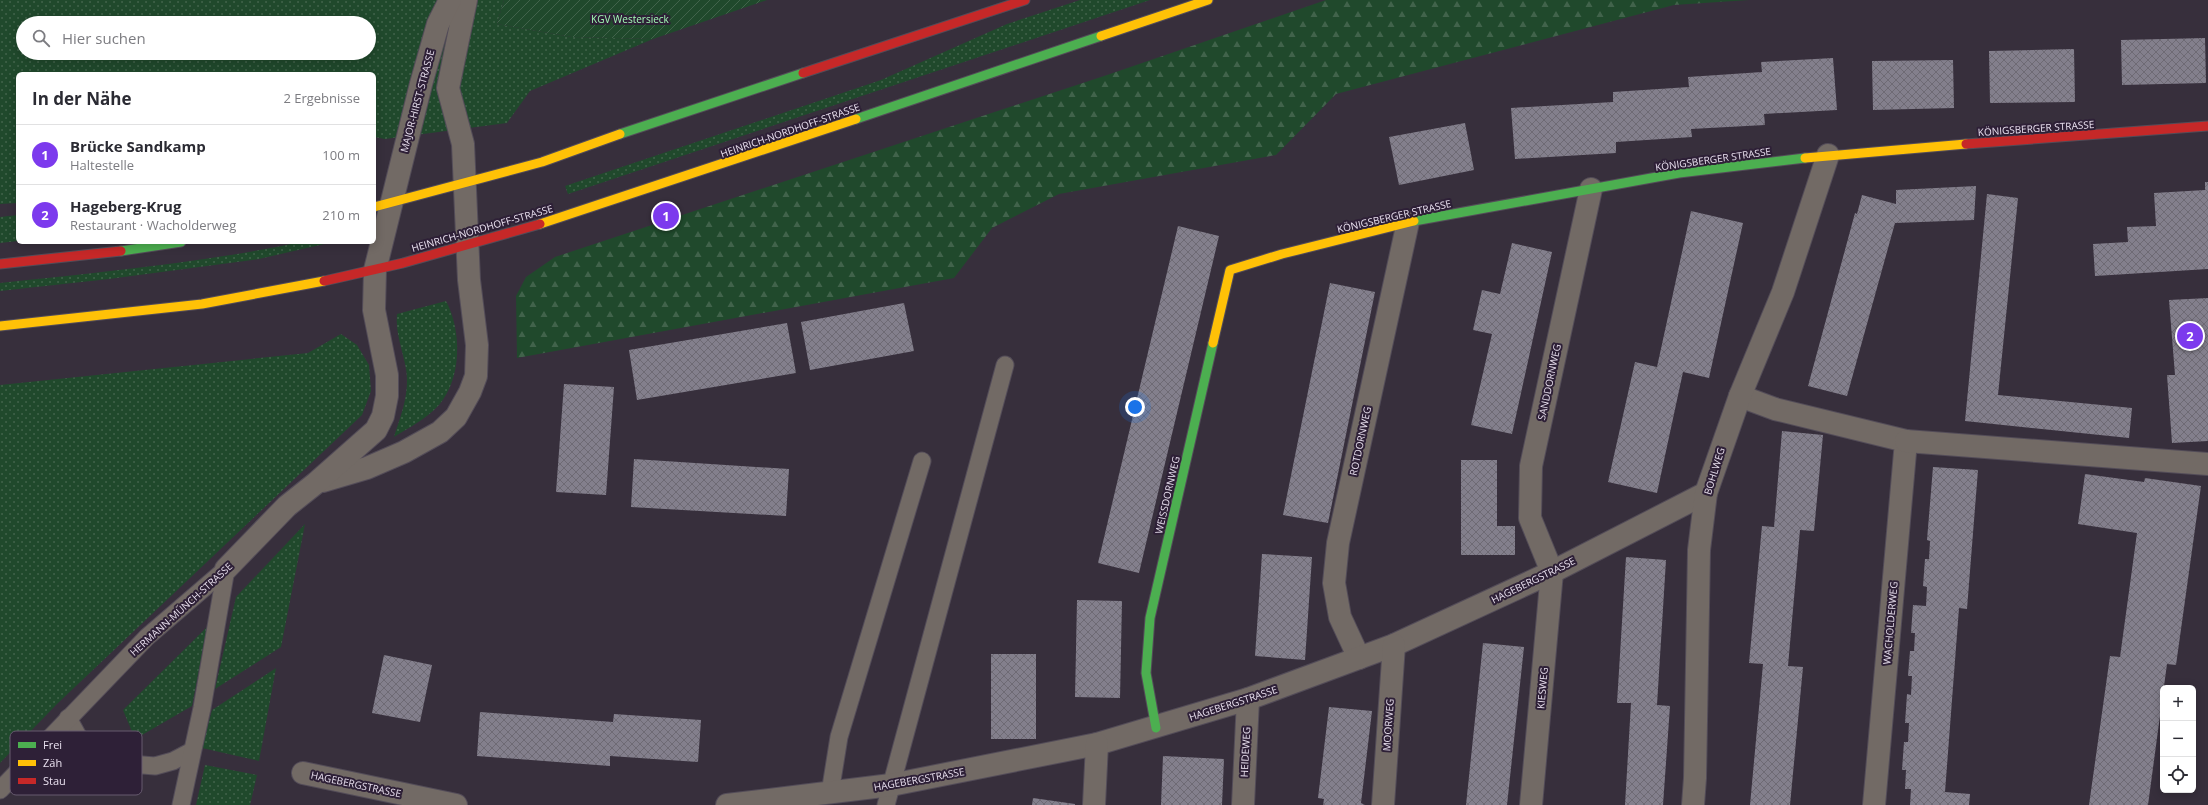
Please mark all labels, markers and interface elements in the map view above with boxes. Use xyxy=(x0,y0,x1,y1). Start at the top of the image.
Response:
park label: KGV Westersieck xyxy=(591,12,670,26)
search box xyxy=(16,16,376,60)
icon: search xyxy=(30,27,52,49)
text: Hier suchen xyxy=(62,28,146,48)
street label: MAJOR-HIRST-STRASSE xyxy=(397,48,437,154)
text: In der Nähe xyxy=(32,87,131,110)
text: 2 Ergebnisse xyxy=(283,89,360,107)
street label: HEINRICH-NORDHOFF-STRASSE xyxy=(718,100,862,160)
street label: KÖNIGSBERGER STRASSE xyxy=(1977,117,2095,139)
text: Brücke Sandkamp xyxy=(70,136,206,156)
street label: KÖNIGSBERGER STRASSE xyxy=(1654,144,1772,174)
text: 1 xyxy=(41,146,49,164)
text: 100 m xyxy=(322,146,360,164)
text: Haltestelle xyxy=(70,156,134,174)
text: Hageberg-Krug xyxy=(70,196,181,216)
street label: KÖNIGSBERGER STRASSE xyxy=(1336,196,1452,236)
street label: HEINRICH-NORDHOFF-STRASSE xyxy=(410,201,554,255)
pin: 1 xyxy=(653,201,679,231)
text: 2 xyxy=(41,206,49,224)
text: 210 m xyxy=(322,206,360,224)
text: Restaurant · Wacholderweg xyxy=(70,216,236,234)
pin: 2 xyxy=(2177,321,2203,351)
street label: SANDDORNWEG xyxy=(1534,343,1564,421)
your location xyxy=(1125,397,1145,417)
street label: ROTDORNWEG xyxy=(1346,405,1374,477)
street label: BOHLWEG xyxy=(1700,446,1728,496)
street label: WEISSDORNWEG xyxy=(1151,455,1183,535)
street label: HAGEBERGSTRASSE xyxy=(1489,554,1577,606)
street label: HERMANN-MÜNCH-STRASSE xyxy=(127,559,235,659)
street label: WACHOLDERWEG xyxy=(1879,581,1901,665)
street label: KIESWEG xyxy=(1533,666,1551,710)
street label: HAGEBERGSTRASSE xyxy=(1187,682,1279,724)
map controls xyxy=(2160,685,2196,793)
button: + xyxy=(2160,685,2196,721)
street label: MOORWEG xyxy=(1379,698,1397,752)
button: − xyxy=(2160,721,2196,757)
street label: HEIDEWEG xyxy=(1237,726,1253,778)
legend xyxy=(10,731,142,795)
text: Frei xyxy=(43,737,62,752)
text: Zäh xyxy=(43,755,62,770)
button: locate xyxy=(2160,757,2196,793)
street label: HAGEBERGSTRASSE xyxy=(872,764,966,794)
street label: HAGEBERGSTRASSE xyxy=(310,768,402,800)
text: Stau xyxy=(43,773,66,788)

